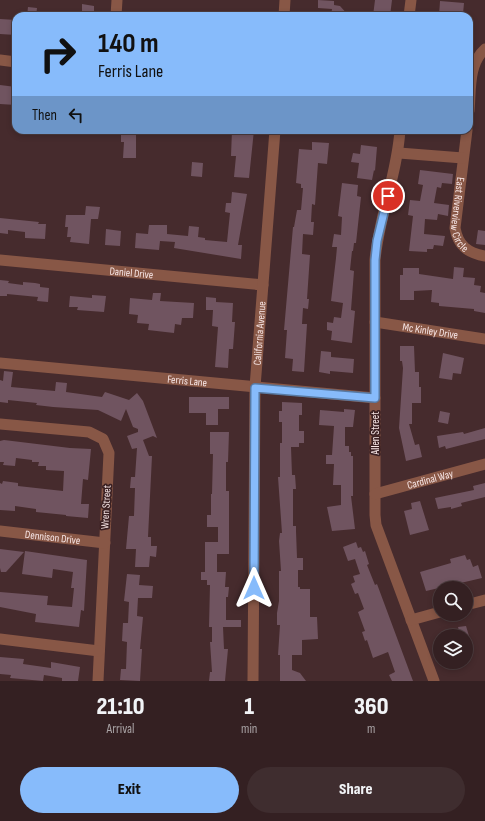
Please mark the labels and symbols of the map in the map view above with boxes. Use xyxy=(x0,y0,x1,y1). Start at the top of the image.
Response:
street label: East Riverview Circle xyxy=(448,177,471,255)
pin xyxy=(371,179,405,213)
street label: Daniel Drive xyxy=(109,264,154,281)
street label: California Avenue xyxy=(250,301,268,366)
street label: Mc Kinley Drive xyxy=(402,320,459,341)
street label: Ferris Lane xyxy=(167,372,208,389)
street label: Allen Street xyxy=(369,411,382,456)
street label: Cardinal Way xyxy=(406,466,455,491)
street label: Wren Street xyxy=(98,484,114,529)
street label: Dennison Drive xyxy=(24,527,81,547)
position arrow xyxy=(233,567,275,609)

